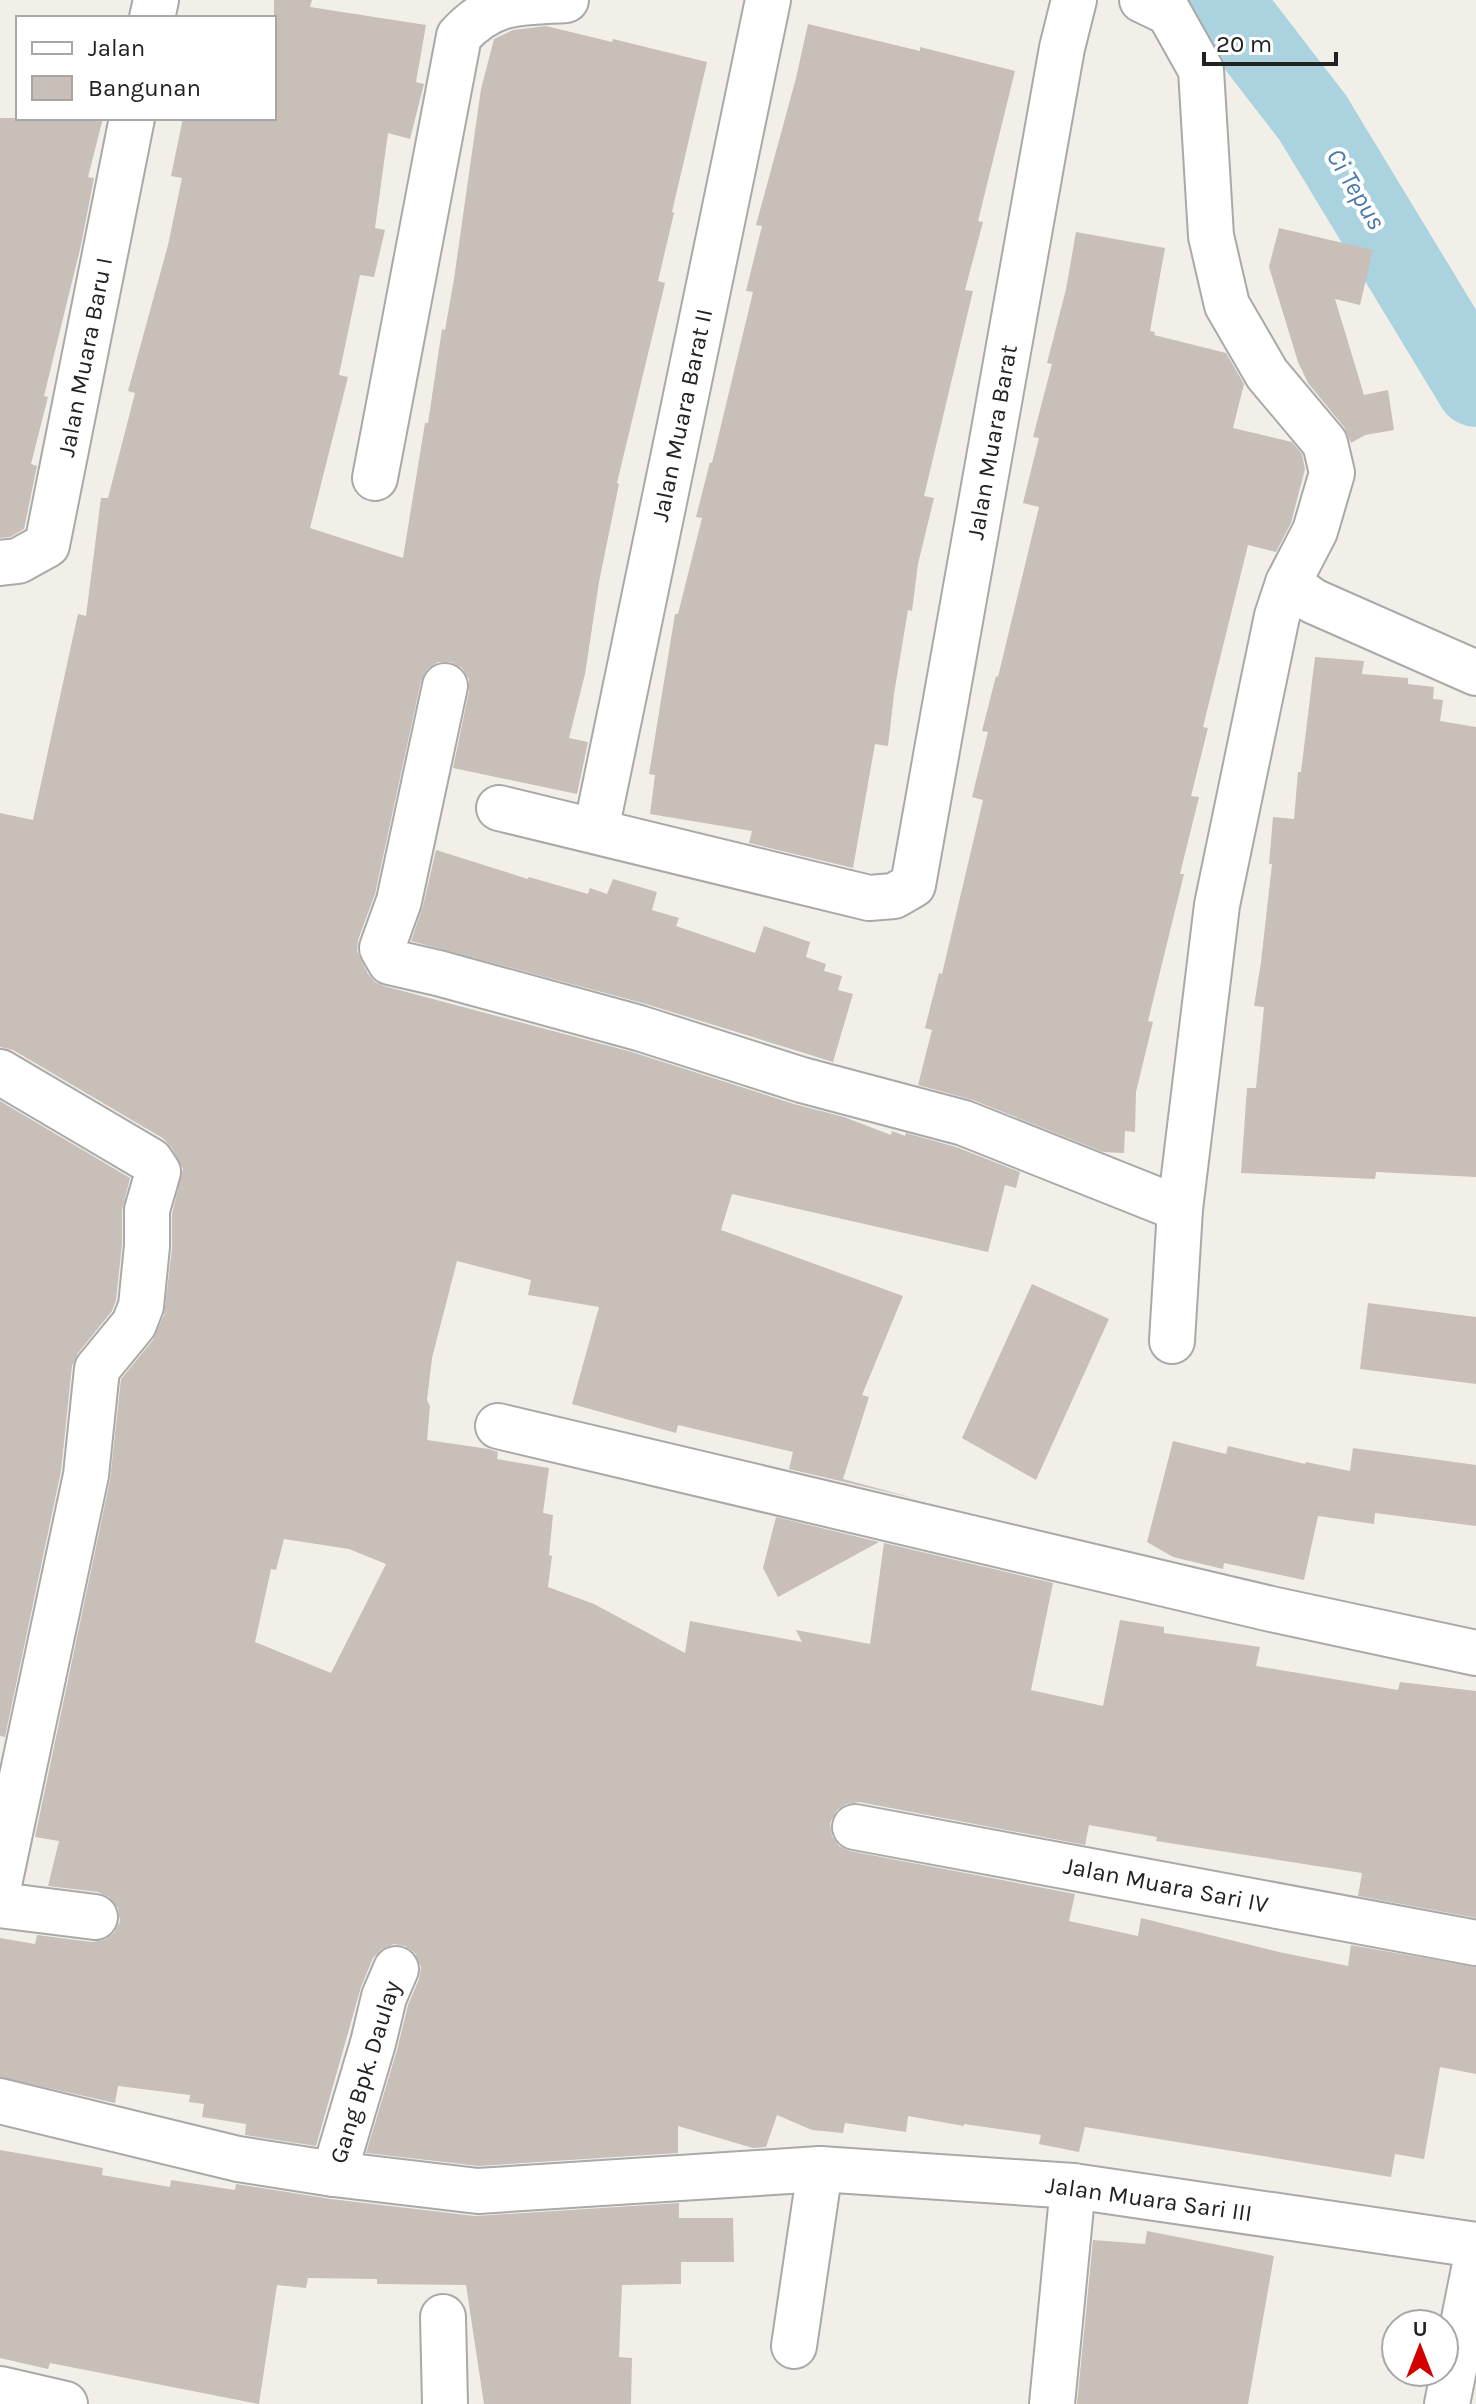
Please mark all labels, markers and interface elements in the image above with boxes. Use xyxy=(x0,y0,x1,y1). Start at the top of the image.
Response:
legend xyxy=(16,16,276,120)
scale bar xyxy=(1204,16,1336,66)
text: 20 m xyxy=(1216,30,1272,58)
text: Jalan xyxy=(88,34,145,62)
text: Bangunan xyxy=(88,74,201,102)
water label: Ci Tepus xyxy=(1320,143,1392,235)
street label: Jalan Muara Baru I xyxy=(52,255,118,459)
street label: Jalan Muara Barat II xyxy=(646,306,718,524)
street label: Jalan Muara Barat xyxy=(961,342,1023,542)
street label: Jalan Muara Sari IV xyxy=(1061,1851,1271,1919)
street label: Gang Bpk. Daulay xyxy=(324,1977,406,2167)
street label: Jalan Muara Sari III xyxy=(1044,2171,1254,2227)
north arrow xyxy=(1380,2308,1460,2388)
text: U xyxy=(1412,2316,1428,2342)

